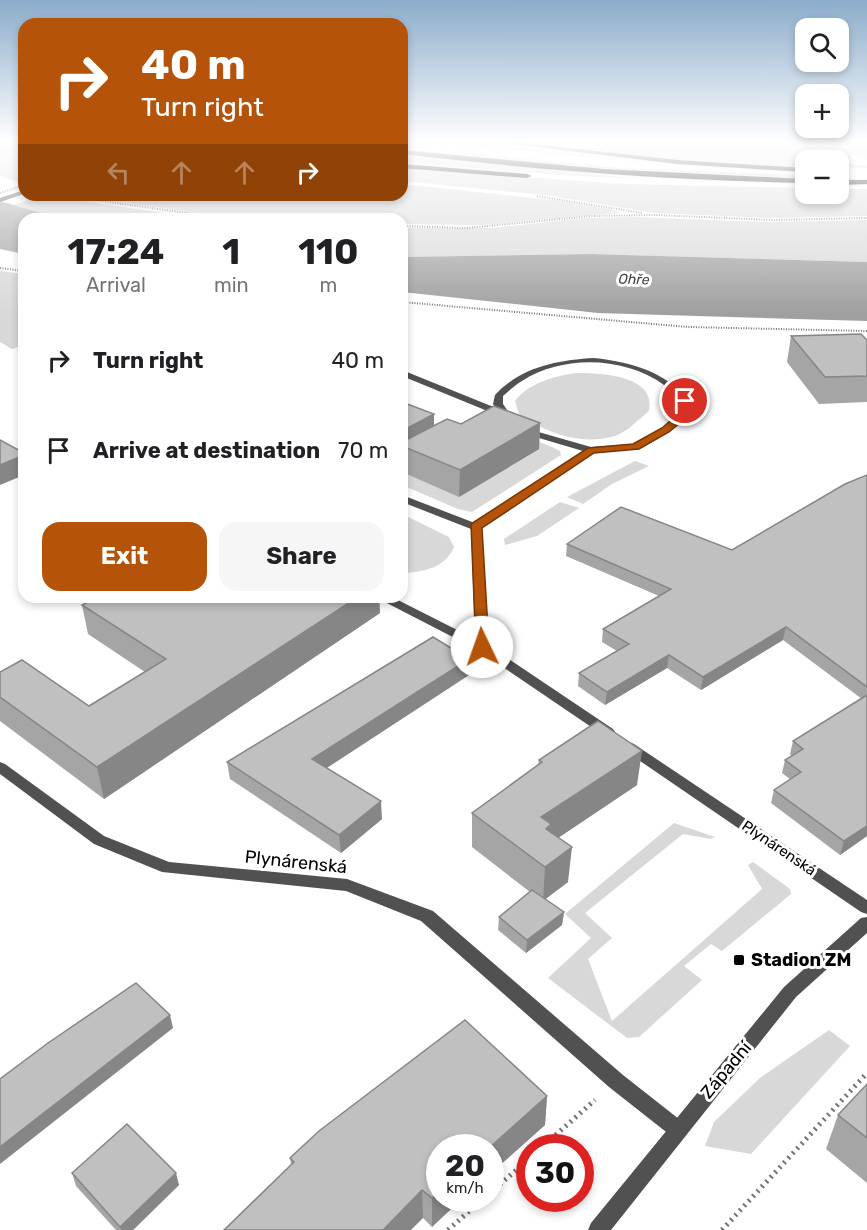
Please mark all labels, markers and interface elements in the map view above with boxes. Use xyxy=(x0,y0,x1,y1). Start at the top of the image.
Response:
map controls xyxy=(795,18,849,204)
button: search xyxy=(795,18,849,72)
text: 40 m xyxy=(141,40,246,90)
icon: right xyxy=(42,42,120,120)
button: + xyxy=(795,84,849,138)
text: Turn right xyxy=(141,91,264,123)
button: − xyxy=(795,150,849,204)
icon: left xyxy=(102,156,135,189)
icon: ahead xyxy=(165,156,198,189)
icon: ahead xyxy=(228,156,261,189)
icon: right xyxy=(291,156,324,189)
text: 17:24 xyxy=(68,230,164,273)
text: 1 xyxy=(222,230,240,273)
text: 110 xyxy=(298,230,358,273)
water label: Ohře xyxy=(618,270,650,289)
text: Arrival xyxy=(86,273,146,297)
text: min xyxy=(214,273,249,297)
text: m xyxy=(319,273,337,297)
icon: right xyxy=(42,344,75,377)
text: Turn right xyxy=(93,347,203,374)
text: 40 m xyxy=(331,347,384,374)
pin xyxy=(659,375,710,426)
icon: arrive xyxy=(668,384,701,417)
icon: arrive xyxy=(42,434,75,467)
text: Arrive at destination xyxy=(93,437,320,464)
text: 70 m xyxy=(338,437,388,464)
button: Exit xyxy=(42,522,207,591)
button: Share xyxy=(219,522,384,591)
position arrow xyxy=(450,615,514,679)
street label: Plynárenská xyxy=(739,817,819,879)
street label: Plynárenská xyxy=(244,846,348,878)
place label: Stadion ZM xyxy=(751,949,851,971)
marker: Stadion ZM xyxy=(732,953,746,967)
street label: Západní xyxy=(696,1036,757,1103)
speed limit sign: 30 xyxy=(516,1134,594,1212)
text: 20 xyxy=(445,1148,485,1184)
text: km/h xyxy=(446,1179,484,1197)

